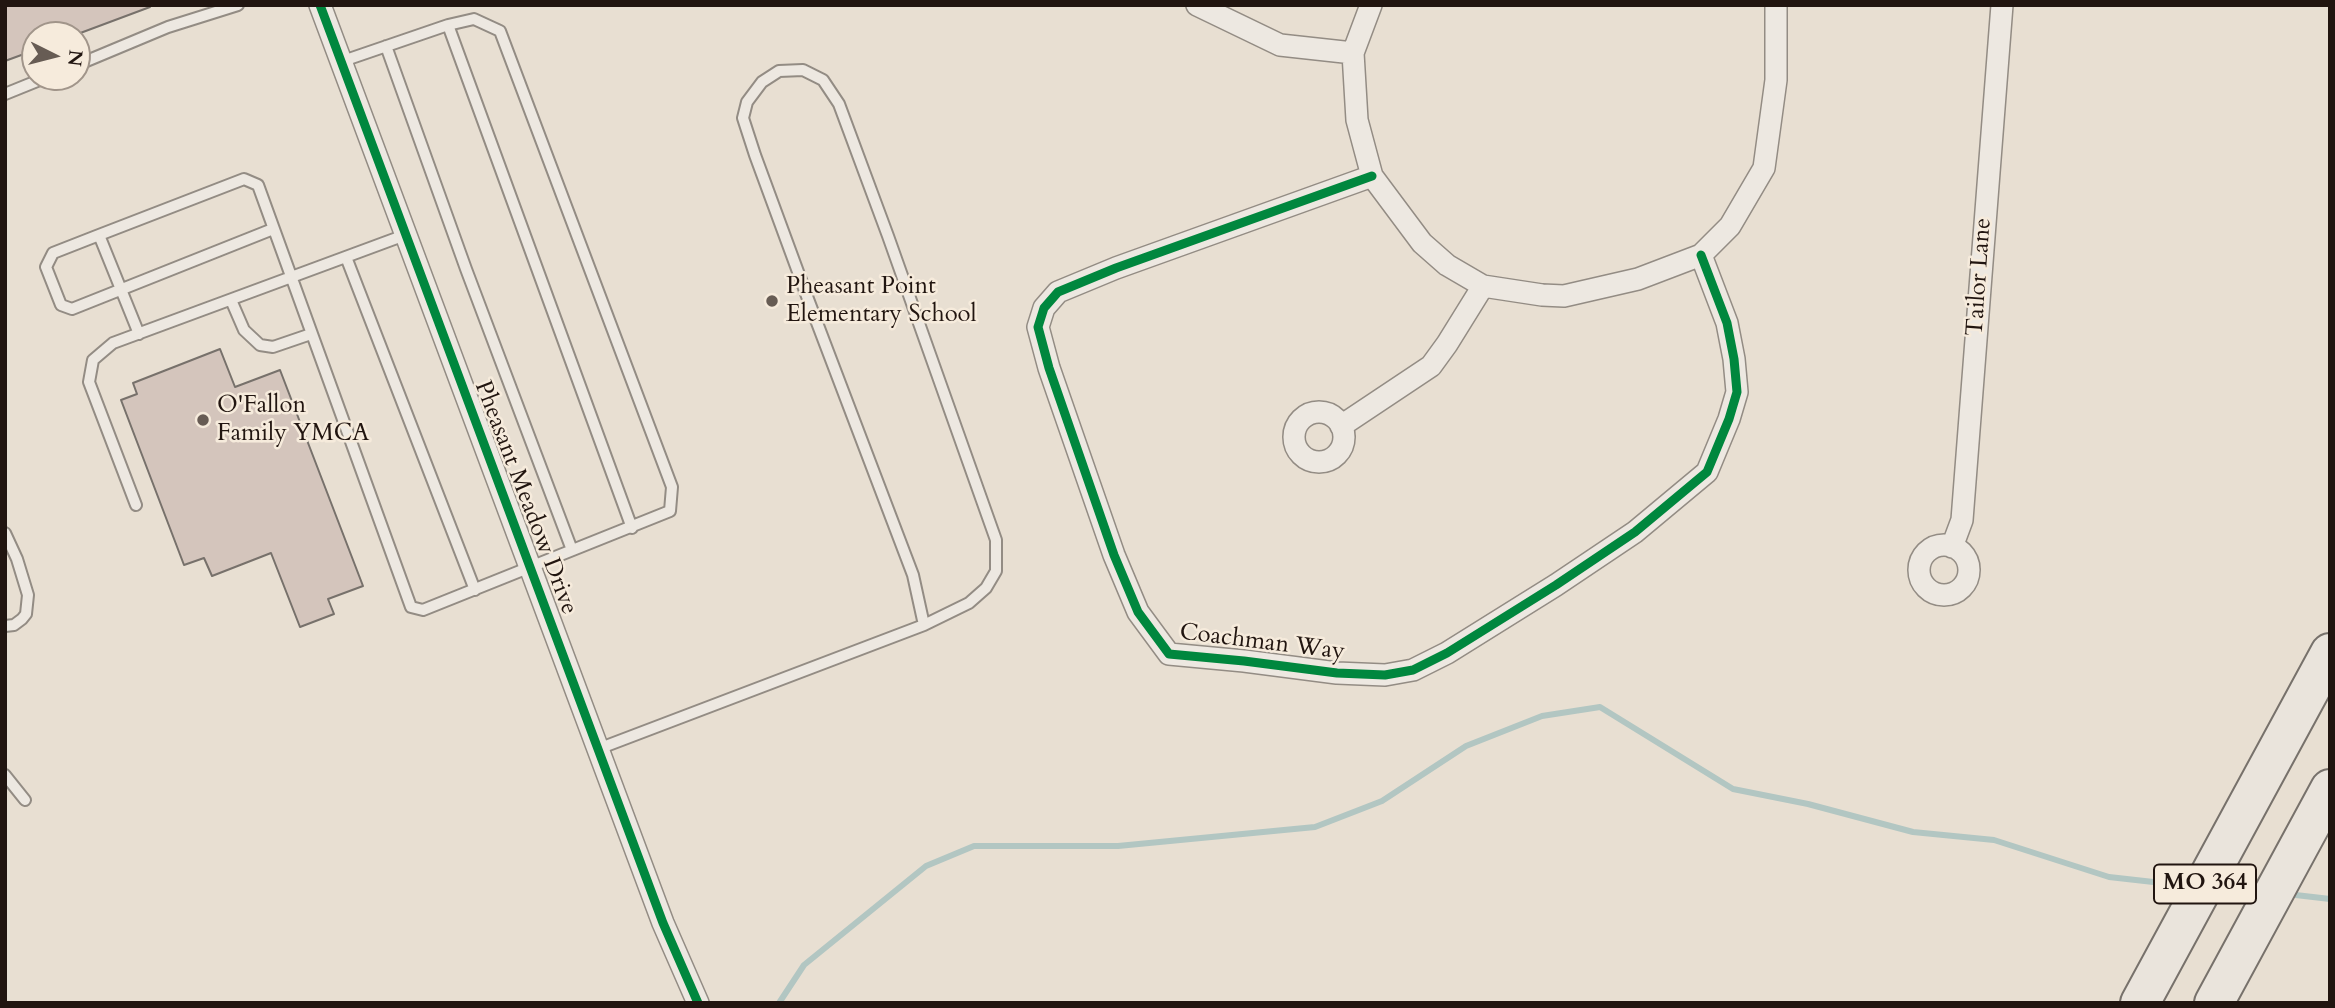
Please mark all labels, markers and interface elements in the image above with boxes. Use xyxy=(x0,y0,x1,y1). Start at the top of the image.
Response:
north arrow xyxy=(21,21,91,91)
text: N xyxy=(61,48,89,68)
street label: Tailor Lane xyxy=(1962,217,1998,337)
place label: Pheasant Point Elementary School xyxy=(786,273,977,329)
marker: Pheasant Point Elementary School xyxy=(764,293,780,309)
street label: Pheasant Meadow Drive xyxy=(467,377,583,619)
place label: O'Fallon Family YMCA xyxy=(217,392,369,448)
marker: O'Fallon Family YMCA xyxy=(195,412,211,428)
street label: Coachman Way xyxy=(1178,619,1346,667)
road number: MO 364 xyxy=(2154,864,2256,904)

